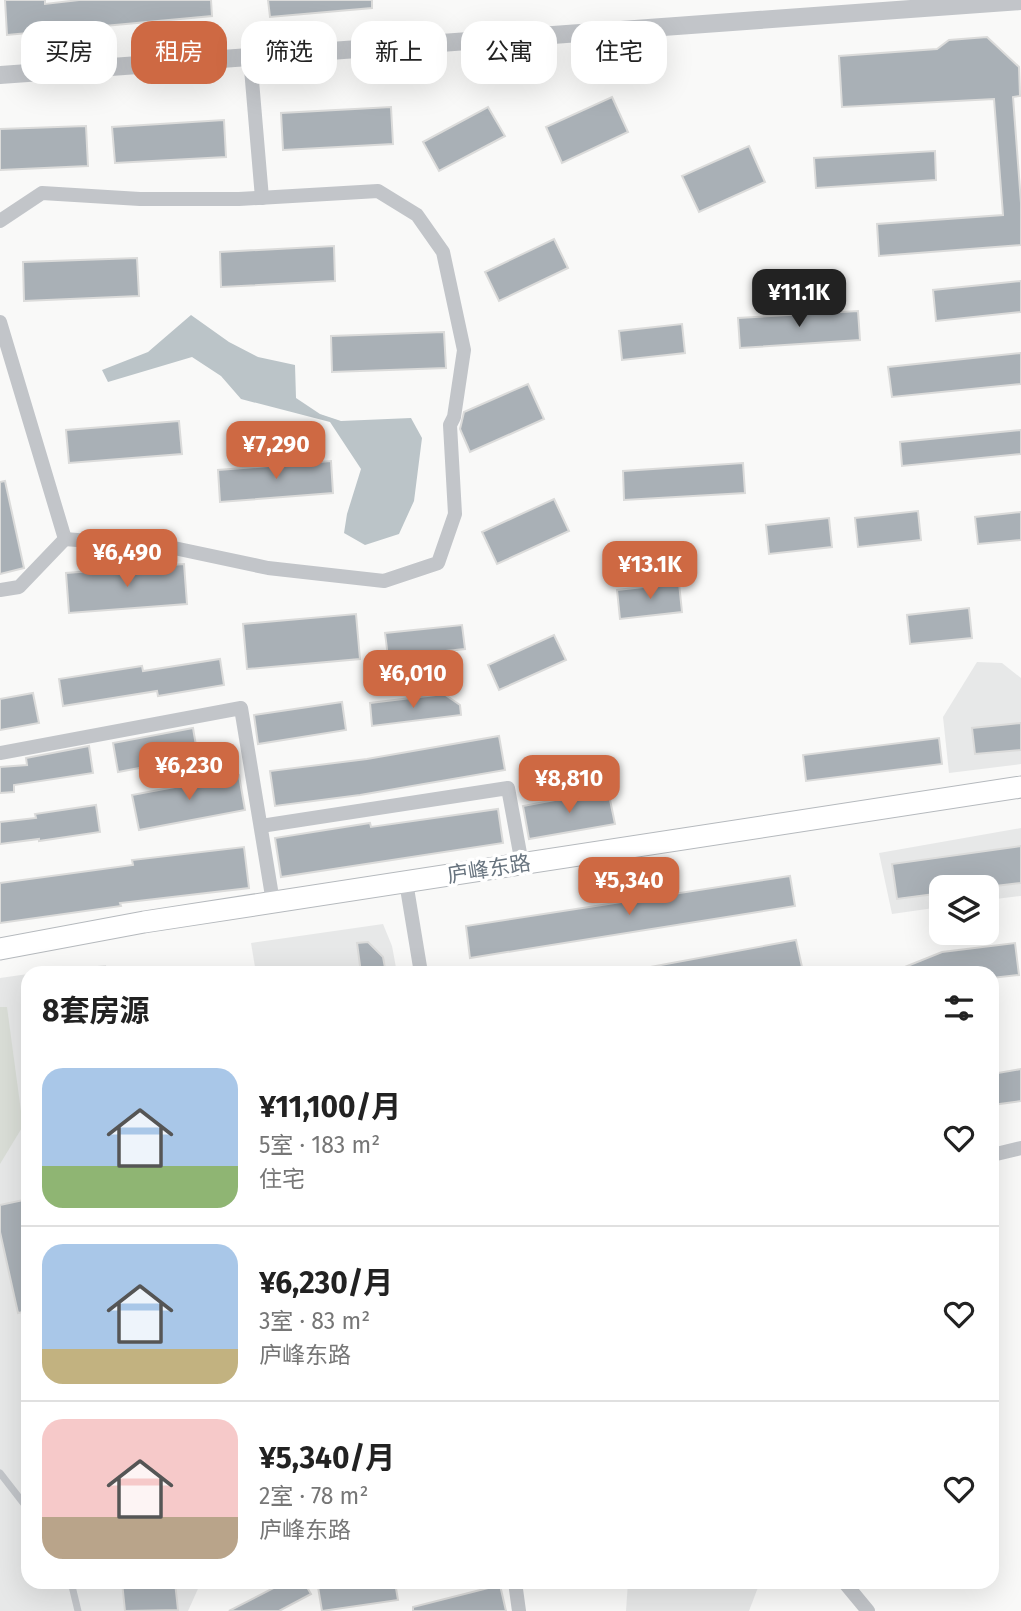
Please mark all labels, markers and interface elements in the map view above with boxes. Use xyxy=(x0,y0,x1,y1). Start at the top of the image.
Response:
chip: 买房 xyxy=(21,21,117,84)
chip: 租房 xyxy=(131,21,227,84)
chip: 筛选 xyxy=(241,21,337,84)
chip: 新上 xyxy=(351,21,447,84)
chip: 公寓 xyxy=(461,21,557,84)
chip: 住宅 xyxy=(571,21,667,84)
pin: ¥11.1K xyxy=(742,270,856,329)
text: ¥11.1K xyxy=(768,278,830,306)
pin: ¥7,290 xyxy=(219,421,333,481)
text: ¥7,290 xyxy=(242,430,310,458)
pin: ¥6,490 xyxy=(70,530,184,589)
text: ¥6,490 xyxy=(92,538,162,566)
pin: ¥13.1K xyxy=(593,542,707,601)
text: ¥13.1K xyxy=(618,550,682,578)
pin: ¥6,010 xyxy=(356,650,470,710)
text: ¥6,010 xyxy=(379,659,447,687)
pin: ¥6,230 xyxy=(132,742,246,802)
text: ¥6,230 xyxy=(155,751,223,779)
pin: ¥8,810 xyxy=(512,756,626,815)
text: ¥8,810 xyxy=(535,764,603,792)
street label: 庐峰东路 xyxy=(445,850,533,888)
pin: ¥5,340 xyxy=(572,858,686,917)
text: ¥5,340 xyxy=(594,866,664,894)
map controls xyxy=(929,875,999,945)
button: layers xyxy=(929,875,999,945)
icon: filters xyxy=(940,989,978,1027)
text: 8套房源 xyxy=(42,993,149,1029)
text: ¥11,100/月 xyxy=(259,1089,401,1125)
icon: home xyxy=(98,1096,182,1180)
icon: heart xyxy=(940,1119,978,1157)
text: 5室 · 183 m² xyxy=(259,1131,380,1159)
text: 住宅 xyxy=(259,1165,305,1193)
text: ¥6,230/月 xyxy=(259,1265,393,1301)
icon: home xyxy=(98,1272,182,1356)
icon: heart xyxy=(940,1295,978,1333)
text: 3室 · 83 m² xyxy=(259,1307,370,1335)
text: 庐峰东路 xyxy=(259,1341,351,1369)
text: ¥5,340/月 xyxy=(259,1440,395,1476)
icon: home xyxy=(98,1447,182,1531)
icon: heart xyxy=(940,1470,978,1508)
text: 2室 · 78 m² xyxy=(259,1482,368,1510)
text: 庐峰东路 xyxy=(259,1516,351,1544)

